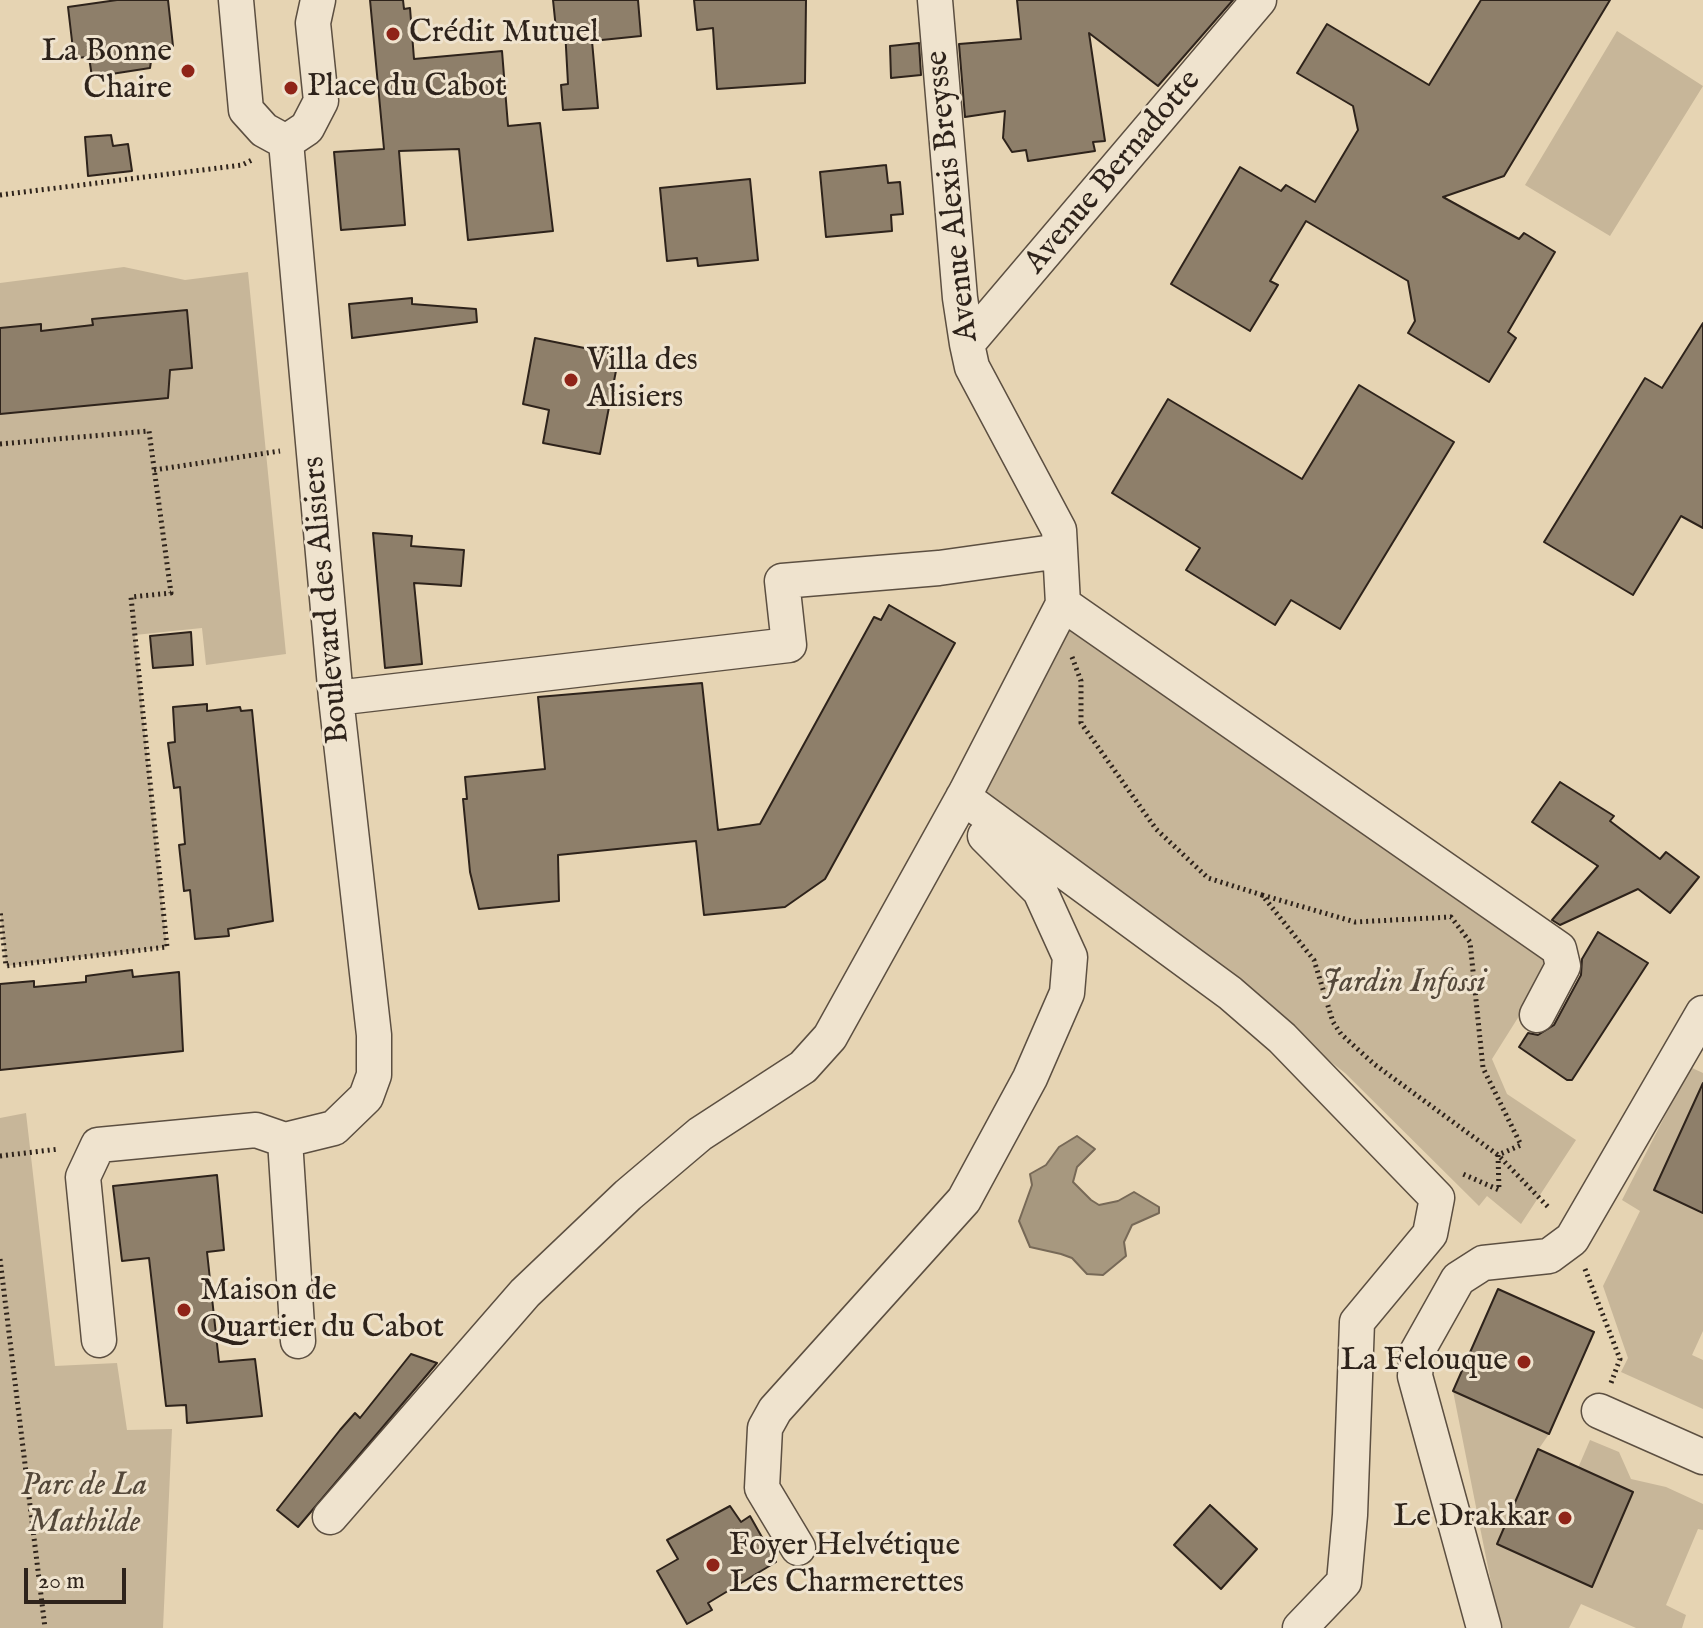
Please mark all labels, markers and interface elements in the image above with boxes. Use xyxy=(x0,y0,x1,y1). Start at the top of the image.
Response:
place label: Crédit Mutuel xyxy=(409,15,599,53)
marker: Crédit Mutuel xyxy=(384,25,402,43)
place label: La Bonne Chaire xyxy=(41,34,172,109)
street label: Avenue Alexis Breysse xyxy=(920,48,988,344)
marker: La Bonne Chaire xyxy=(179,62,197,80)
street label: Avenue Bernadotte xyxy=(1018,63,1210,283)
place label: Place du Cabot xyxy=(307,69,506,107)
marker: Place du Cabot xyxy=(282,79,300,97)
place label: Villa des Alisiers xyxy=(587,343,698,418)
marker: Villa des Alisiers xyxy=(562,371,580,389)
street label: Boulevard des Alisiers xyxy=(296,455,360,745)
park label: Jardin Infossi xyxy=(1322,965,1486,1003)
place label: Maison de Quartier du Cabot xyxy=(200,1273,444,1348)
marker: Maison de Quartier du Cabot xyxy=(175,1301,193,1319)
place label: La Felouque xyxy=(1340,1343,1508,1381)
marker: La Felouque xyxy=(1515,1353,1533,1371)
park label: Parc de La Mathilde xyxy=(21,1468,147,1543)
place label: Le Drakkar xyxy=(1393,1499,1549,1537)
marker: Le Drakkar xyxy=(1556,1509,1574,1527)
place label: Foyer Helvétique Les Charmerettes xyxy=(729,1528,964,1603)
scale bar xyxy=(28,1552,130,1602)
marker: Foyer Helvétique Les Charmerettes xyxy=(704,1556,722,1574)
text: 20 m xyxy=(38,1566,85,1597)

